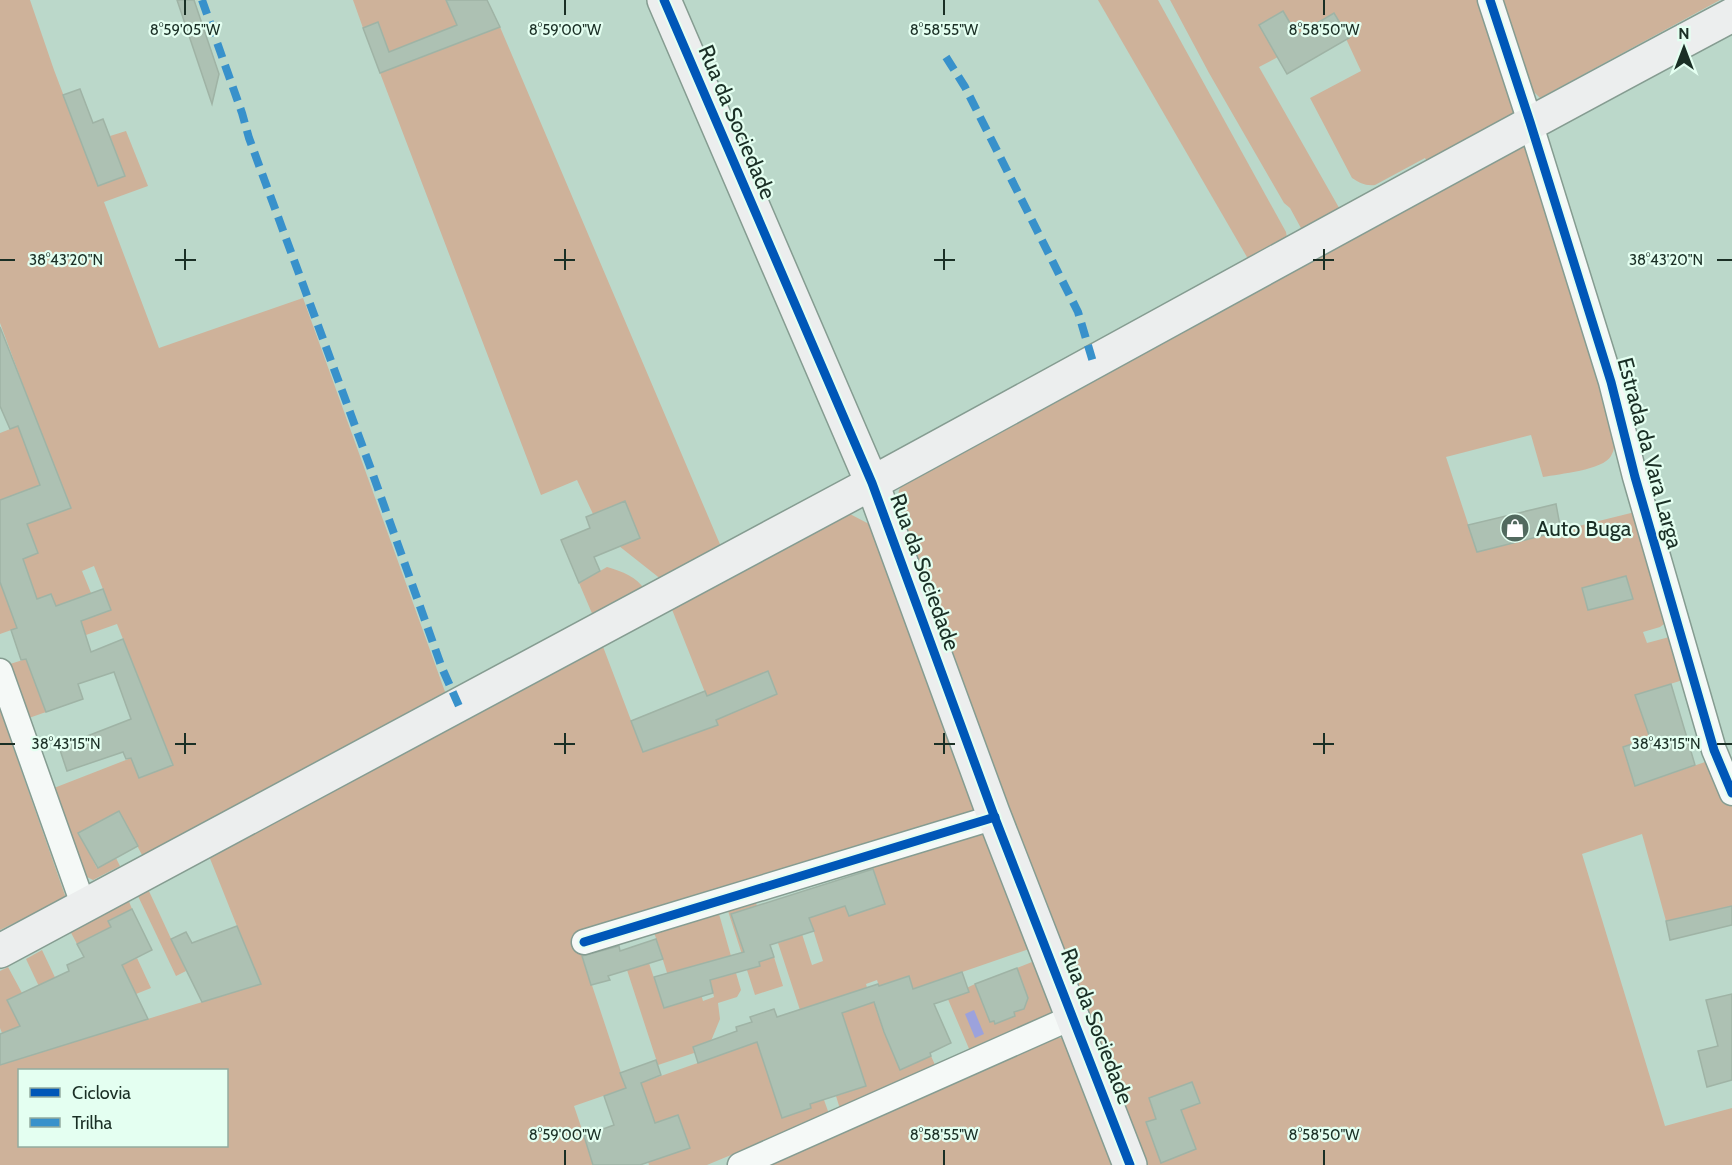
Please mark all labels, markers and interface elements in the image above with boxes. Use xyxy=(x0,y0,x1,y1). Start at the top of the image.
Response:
north arrow xyxy=(1654,18,1714,78)
text: 8°59'05"W xyxy=(150,21,221,39)
text: 8°59'00"W xyxy=(529,21,602,39)
text: 8°58'55"W xyxy=(910,21,979,39)
text: 8°58'50"W xyxy=(1289,21,1360,39)
text: N xyxy=(1678,24,1690,43)
street label: Rua da Sociedade xyxy=(692,41,782,203)
text: 38°43'20"N xyxy=(29,251,103,269)
text: 38°43'20"N xyxy=(1629,251,1703,269)
street label: Estrada da Vara Larga xyxy=(1612,354,1689,552)
street label: Rua da Sociedade xyxy=(884,490,966,654)
shop icon: Auto Buga xyxy=(1499,512,1531,544)
place label: Auto Buga xyxy=(1536,515,1632,542)
text: 38°43'15"N xyxy=(32,735,100,753)
text: 38°43'15"N xyxy=(1632,735,1700,753)
street label: Rua da Sociedade xyxy=(1055,944,1139,1108)
legend xyxy=(18,1069,228,1147)
text: Ciclovia xyxy=(72,1082,131,1104)
text: Trilha xyxy=(72,1112,113,1134)
text: 8°59'00"W xyxy=(529,1126,602,1144)
text: 8°58'55"W xyxy=(910,1126,979,1144)
text: 8°58'50"W xyxy=(1289,1126,1360,1144)

